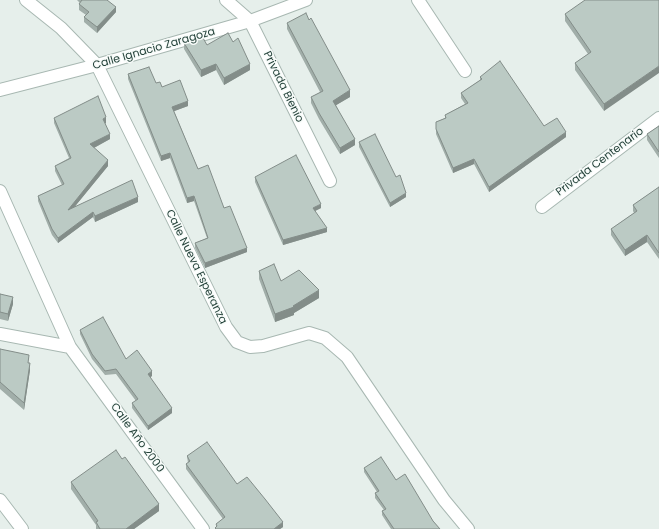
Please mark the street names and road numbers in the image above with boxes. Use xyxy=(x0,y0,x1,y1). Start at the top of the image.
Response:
street label: Calle Ignacio Zaragoza xyxy=(91,25,217,73)
street label: Privada Bienio xyxy=(260,49,306,125)
street label: Privada Centenario xyxy=(554,125,646,199)
street label: Calle Nueva Esperanza xyxy=(162,208,230,326)
street label: Calle Año 2000 xyxy=(107,401,167,475)

